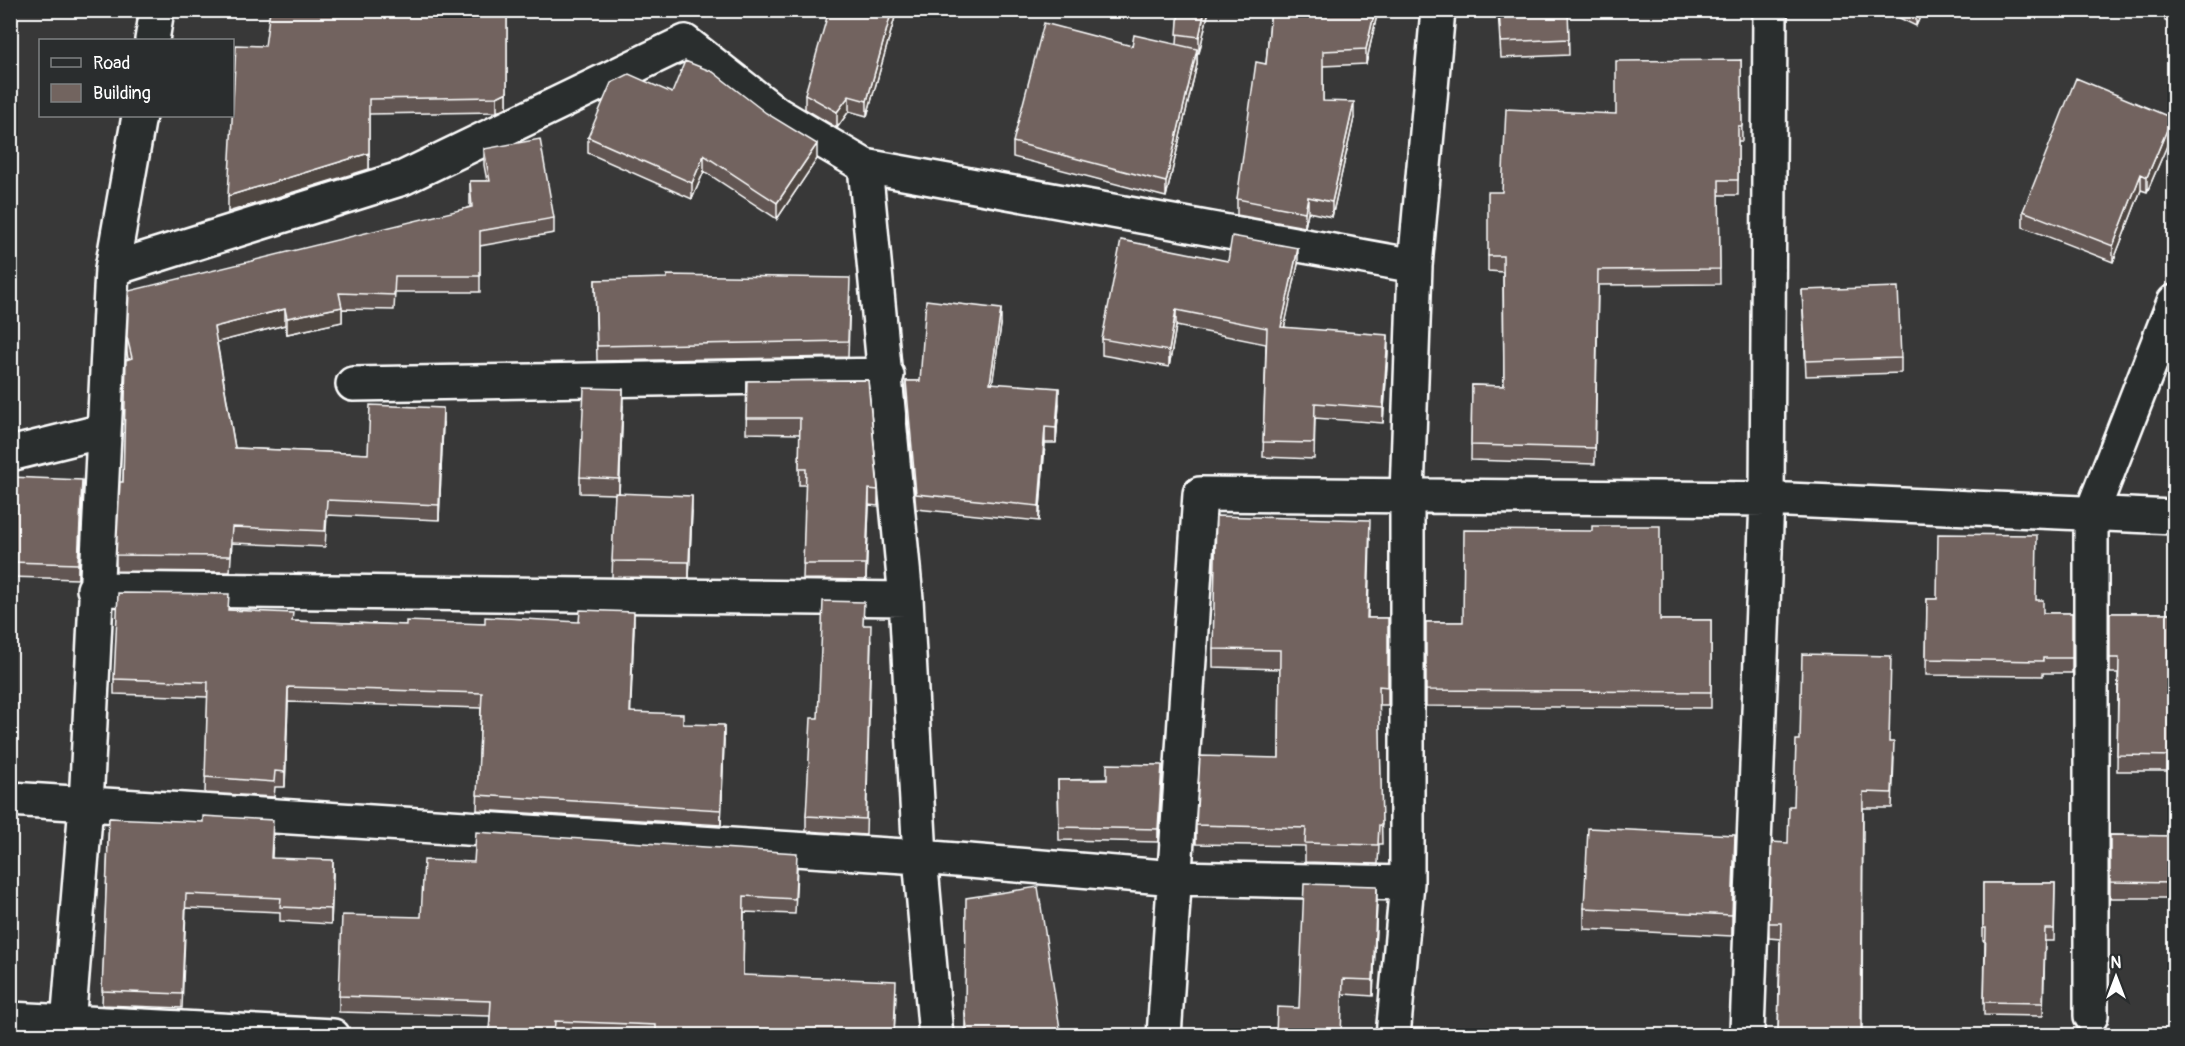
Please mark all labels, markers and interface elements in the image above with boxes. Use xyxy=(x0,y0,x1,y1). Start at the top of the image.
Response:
legend xyxy=(39,39,234,117)
text: Road xyxy=(93,52,130,75)
text: Building xyxy=(93,82,151,105)
north arrow xyxy=(2086,947,2146,1007)
text: N xyxy=(2111,953,2122,973)

